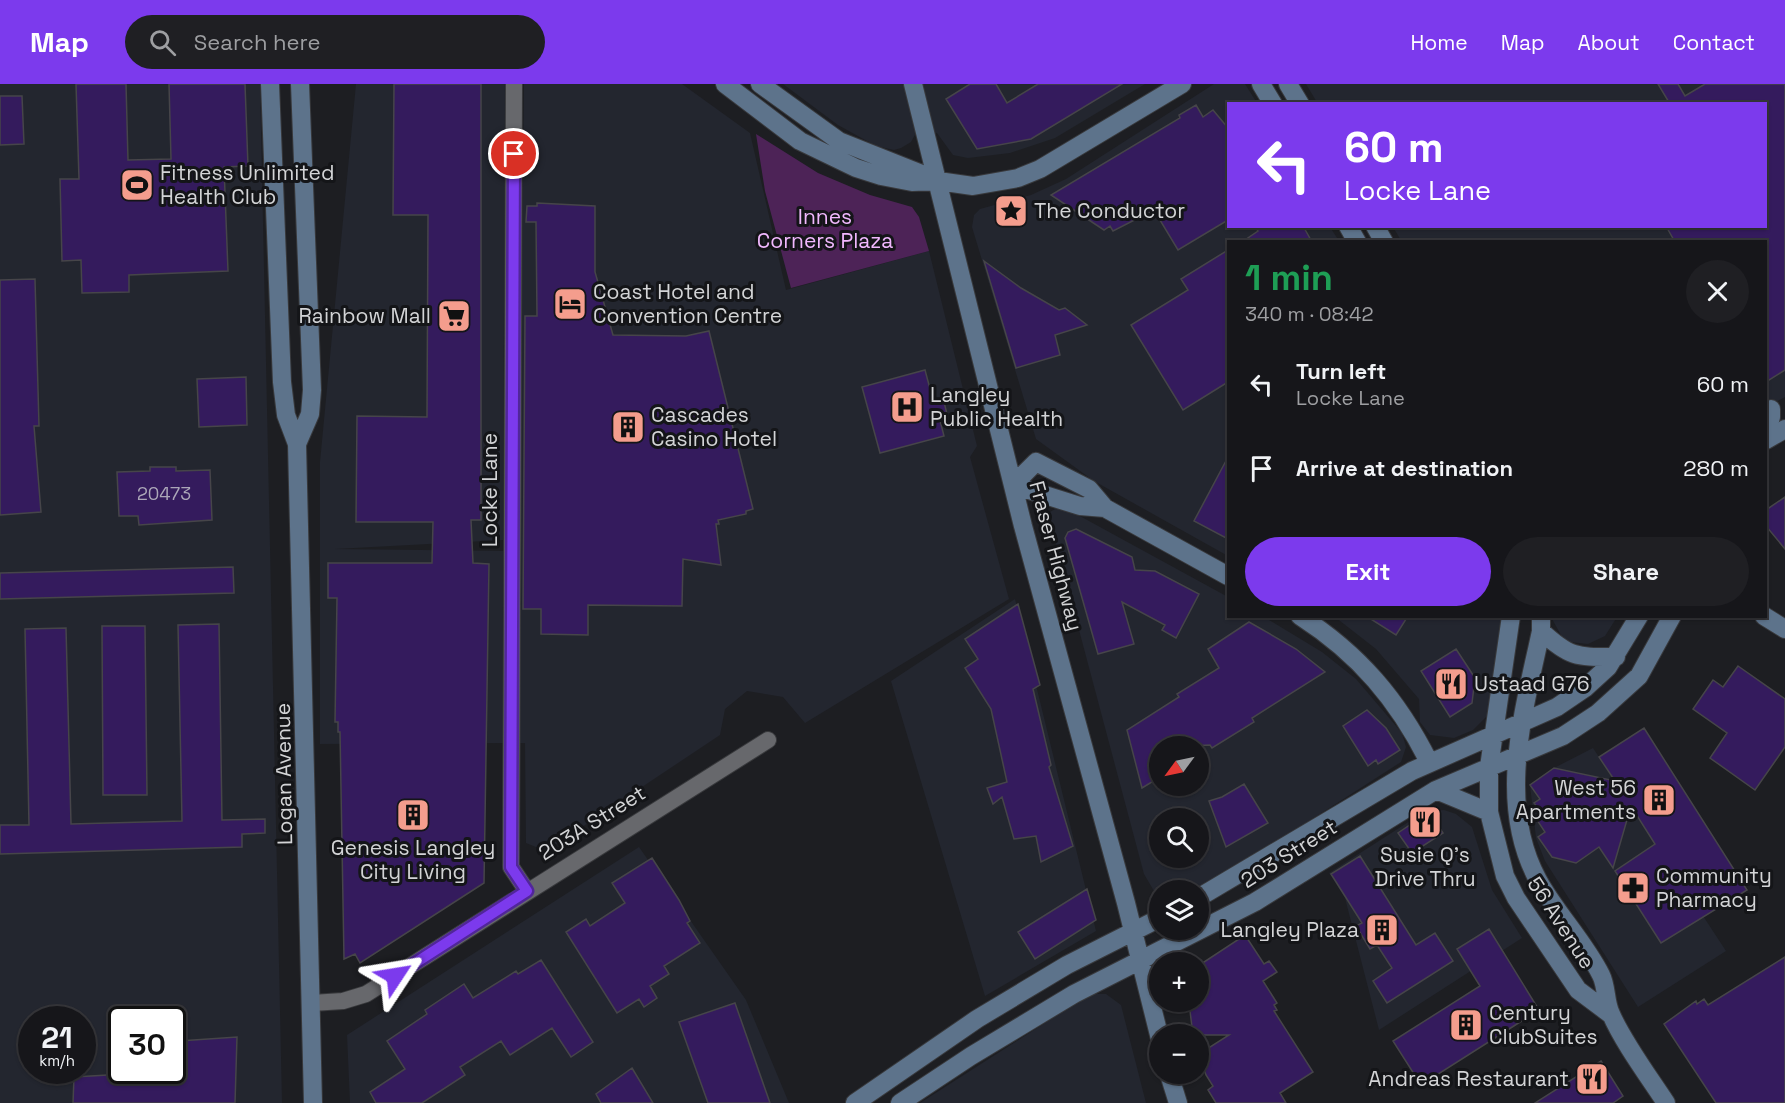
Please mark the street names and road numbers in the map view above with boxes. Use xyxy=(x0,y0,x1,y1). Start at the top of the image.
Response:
street label: Locke Lane xyxy=(476,433,503,547)
street label: Fraser Highway xyxy=(1023,478,1089,634)
street label: Logan Avenue xyxy=(269,703,298,845)
street label: 203A Street xyxy=(533,779,650,866)
street label: 203 Street xyxy=(1236,813,1342,894)
street label: 56 Avenue xyxy=(1522,871,1601,974)

